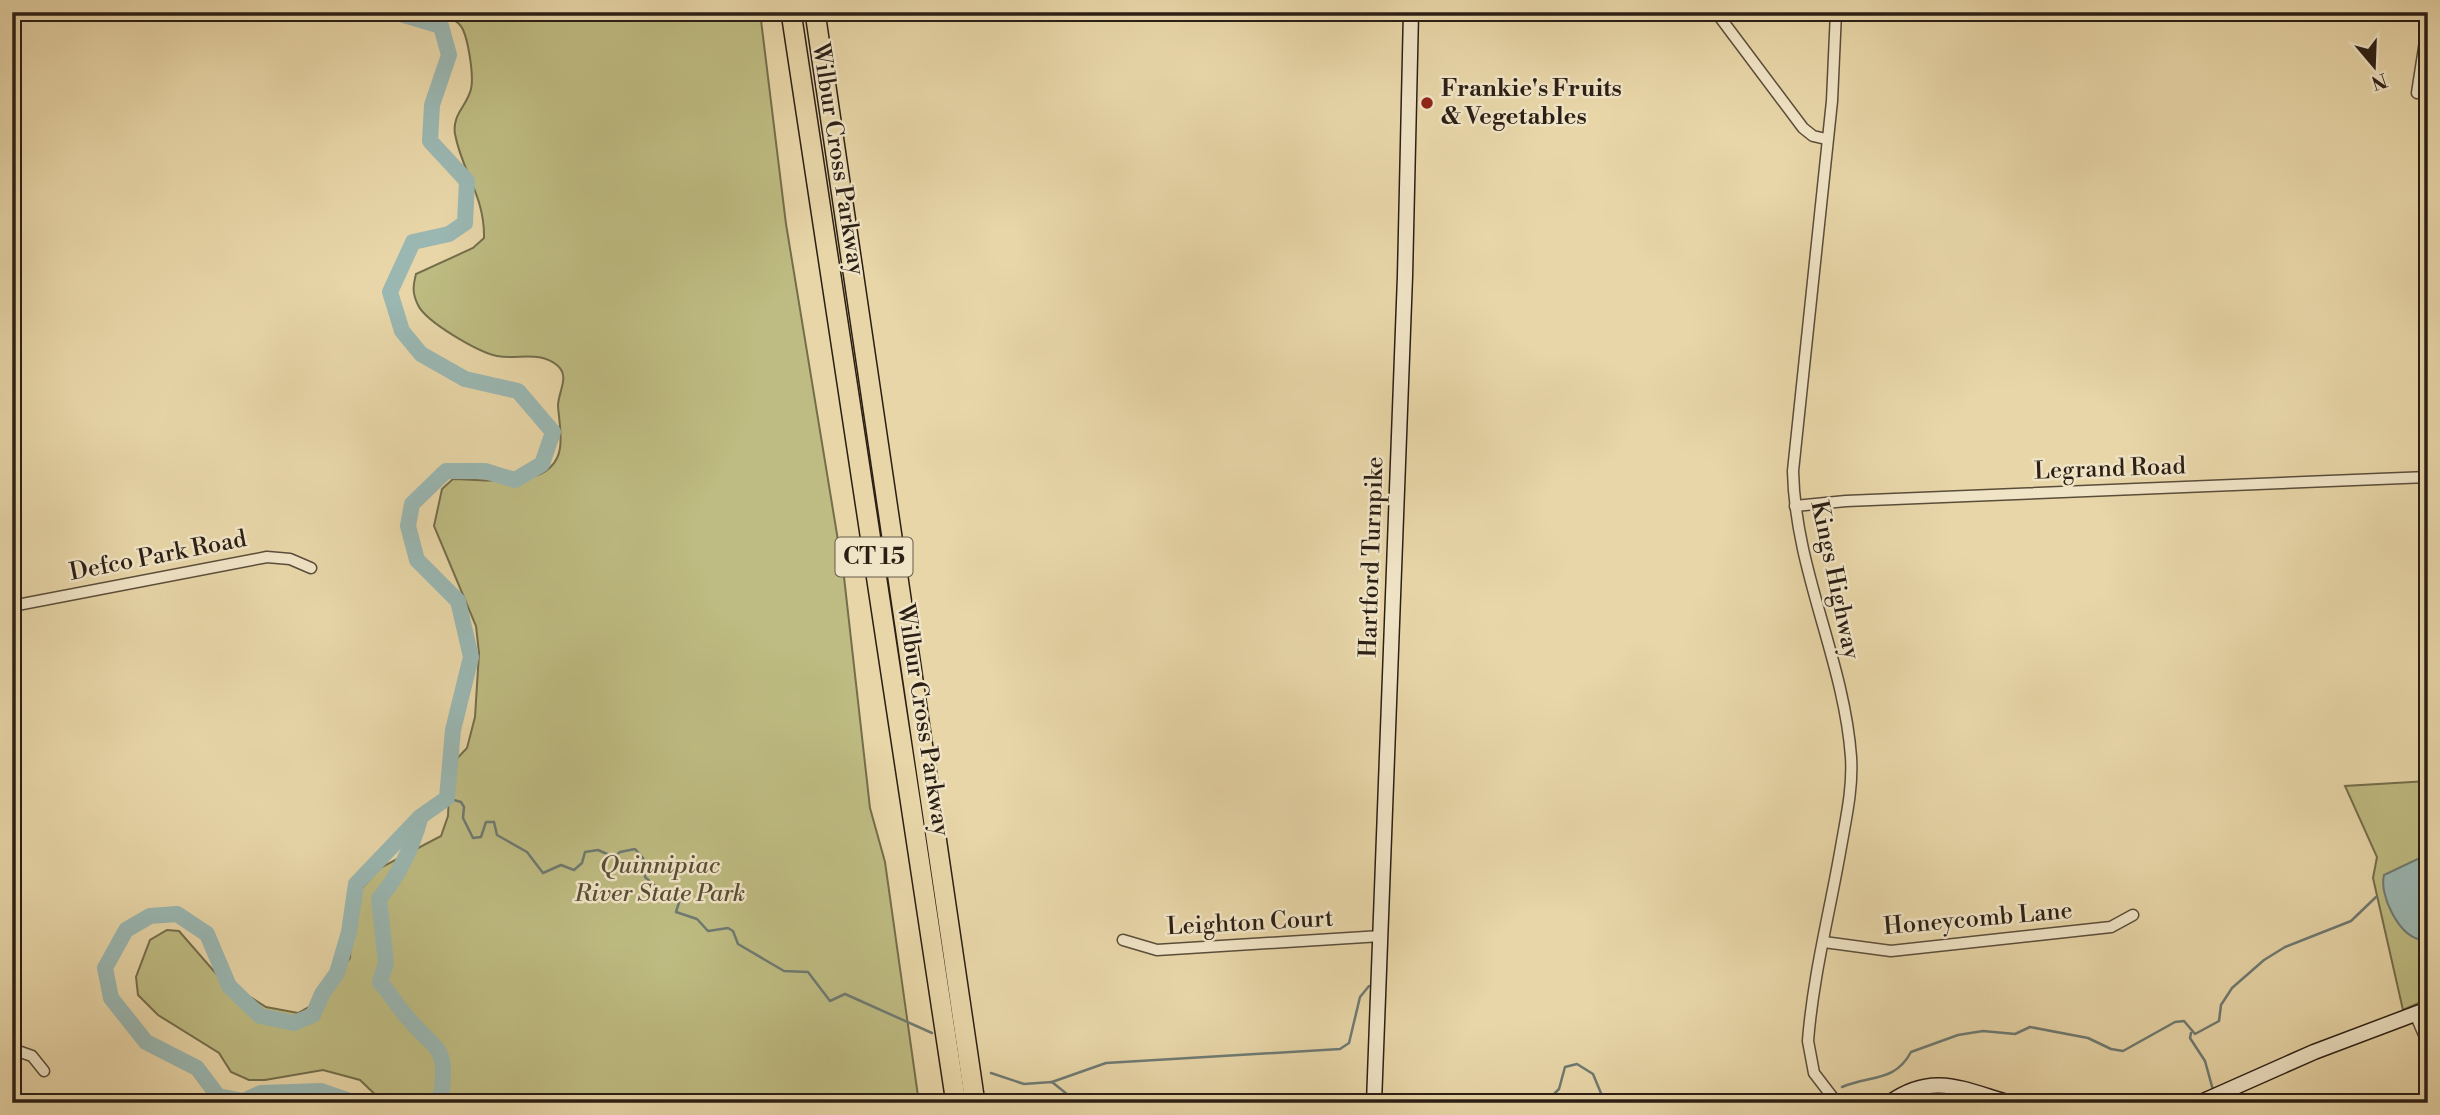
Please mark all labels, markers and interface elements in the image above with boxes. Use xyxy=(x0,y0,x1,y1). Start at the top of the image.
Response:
north arrow xyxy=(2338,32,2408,102)
street label: Wilbur Cross Parkway xyxy=(805,40,871,278)
text: N xyxy=(2368,67,2390,95)
place label: Frankie's Fruits & Vegetables xyxy=(1441,74,1622,132)
marker: Frankie's Fruits & Vegetables xyxy=(1419,95,1435,111)
street label: Legrand Road xyxy=(2034,451,2187,487)
street label: Hartford Turnpike xyxy=(1353,456,1391,658)
street label: Kings Highway xyxy=(1804,498,1867,663)
street label: Defco Park Road xyxy=(67,524,250,588)
road number: CT 15 xyxy=(836,538,912,576)
street label: Wilbur Cross Parkway xyxy=(890,601,956,839)
park label: Quinnipiac River State Park xyxy=(574,851,745,909)
street label: Honeycomb Lane xyxy=(1882,896,2074,942)
street label: Leighton Court xyxy=(1166,904,1335,942)

